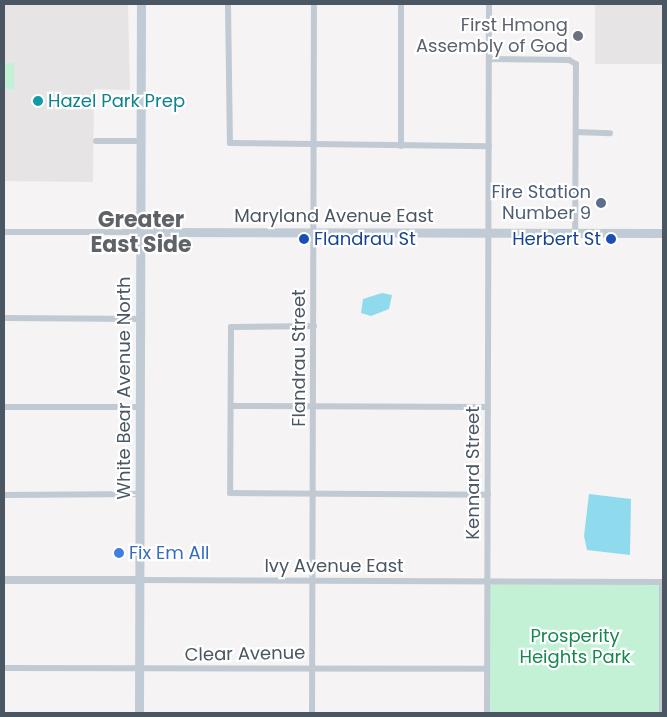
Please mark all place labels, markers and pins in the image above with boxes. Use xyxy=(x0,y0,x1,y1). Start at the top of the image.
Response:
place label: First Hmong Assembly of God xyxy=(416,15,568,58)
marker: First Hmong Assembly of God xyxy=(572,30,584,42)
place label: Hazel Park Prep xyxy=(48,90,185,112)
marker: Hazel Park Prep xyxy=(32,95,44,107)
place label: Fire Station Number 9 xyxy=(492,182,591,224)
marker: Fire Station Number 9 xyxy=(595,197,607,209)
place label: Flandrau St xyxy=(314,228,416,250)
place label: Herbert St xyxy=(512,228,601,250)
marker: Flandrau St xyxy=(298,233,310,245)
marker: Herbert St xyxy=(605,233,617,245)
place label: Fix Em All xyxy=(129,542,209,564)
marker: Fix Em All xyxy=(113,547,125,559)

